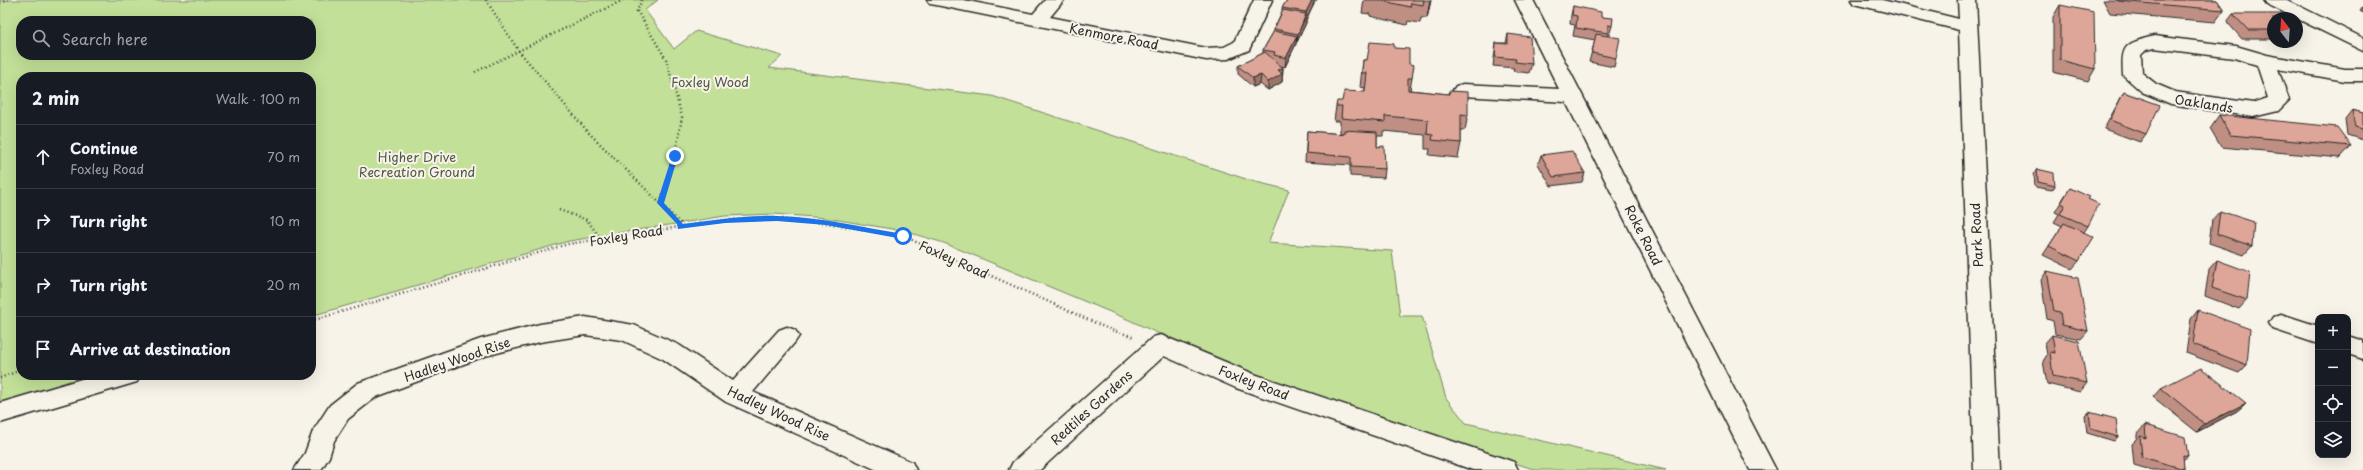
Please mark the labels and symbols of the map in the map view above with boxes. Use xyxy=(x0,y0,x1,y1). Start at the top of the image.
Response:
north arrow xyxy=(2267,12,2303,48)
street label: Kenmore Road xyxy=(1068,18,1160,54)
park label: Foxley Wood xyxy=(671,72,749,91)
street label: Oaklands xyxy=(2173,89,2235,117)
park label: Higher Drive Recreation Ground xyxy=(359,147,475,181)
route end xyxy=(666,147,684,165)
street label: Roke Road xyxy=(1621,201,1667,269)
street label: Park Road xyxy=(1965,202,1987,268)
street label: Foxley Road xyxy=(588,220,664,250)
route start xyxy=(894,227,912,245)
street label: Foxley Road xyxy=(916,235,992,283)
street label: Hadley Wood Rise xyxy=(401,332,513,386)
street label: Foxley Road xyxy=(1216,360,1292,404)
street label: Redtiles Gardens xyxy=(1046,365,1136,449)
street label: Hadley Wood Rise xyxy=(725,381,834,445)

